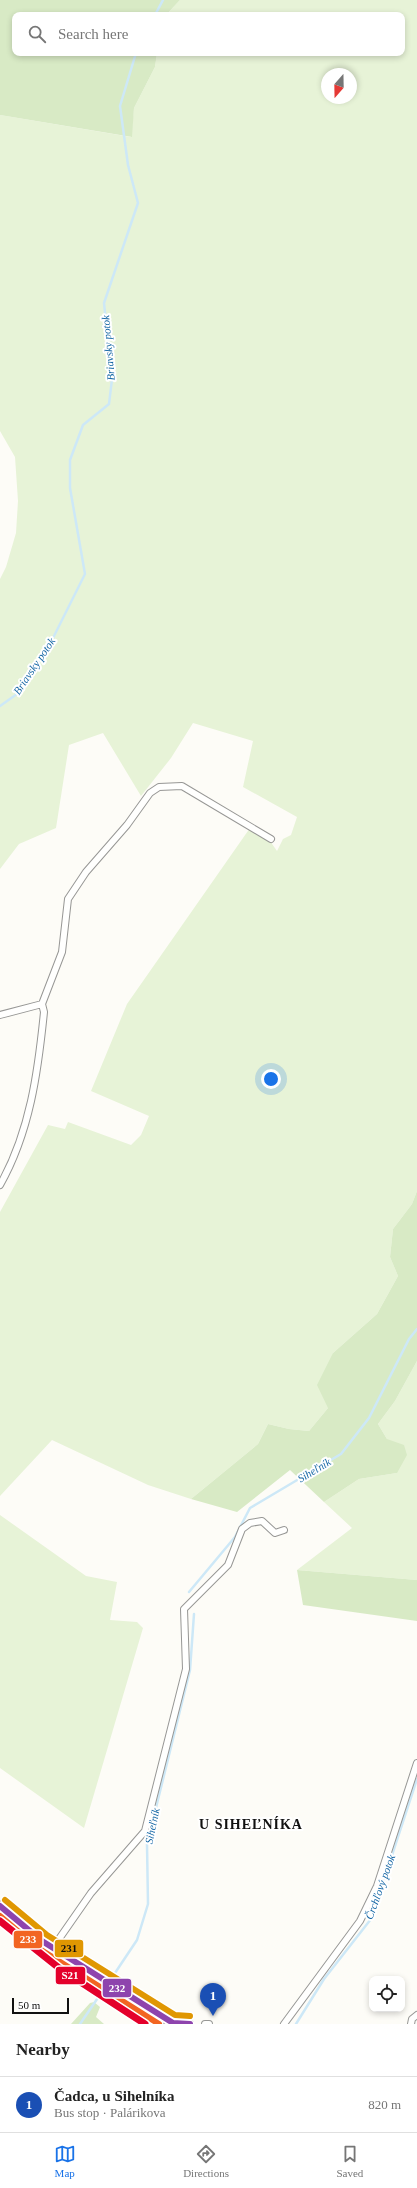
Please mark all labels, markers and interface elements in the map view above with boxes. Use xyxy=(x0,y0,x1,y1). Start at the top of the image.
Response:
search box xyxy=(12,12,405,56)
icon: search xyxy=(26,23,48,45)
text: Search here xyxy=(58,26,128,42)
north arrow xyxy=(321,68,357,104)
water label: Briavsky potok xyxy=(99,314,117,381)
water label: Briavsky potok xyxy=(11,635,58,697)
your location xyxy=(261,1069,281,1089)
water label: Siheľník xyxy=(295,1455,334,1485)
water label: Siheľník xyxy=(142,1806,162,1845)
district label: U SIHEĽNÍKA xyxy=(199,1816,303,1832)
water label: Črchľový potok xyxy=(363,1852,398,1921)
line badge: 233 xyxy=(13,1930,43,1949)
text: 233 xyxy=(20,1933,37,1945)
line badge: 231 xyxy=(54,1939,84,1958)
text: 231 xyxy=(61,1942,77,1954)
line badge: S21 xyxy=(55,1966,86,1985)
text: S21 xyxy=(61,1969,79,1981)
map controls xyxy=(369,1976,405,2012)
button: locate xyxy=(369,1976,405,2012)
line badge: 232 xyxy=(102,1978,132,1998)
text: 232 xyxy=(109,1982,126,1994)
pin: 1 xyxy=(200,1983,226,2016)
scale bar xyxy=(12,1996,69,2015)
text: 50 m xyxy=(18,1999,40,2011)
text: Nearby xyxy=(16,2040,70,2059)
text: Čadca, u Sihelníka xyxy=(54,2088,174,2104)
text: 1 xyxy=(26,2097,32,2112)
text: 820 m xyxy=(368,2097,401,2112)
text: Bus stop · Palárikova xyxy=(54,2105,166,2120)
tab: Map xyxy=(54,2143,76,2179)
tab: Directions xyxy=(183,2143,229,2179)
tab: Saved xyxy=(336,2143,363,2179)

